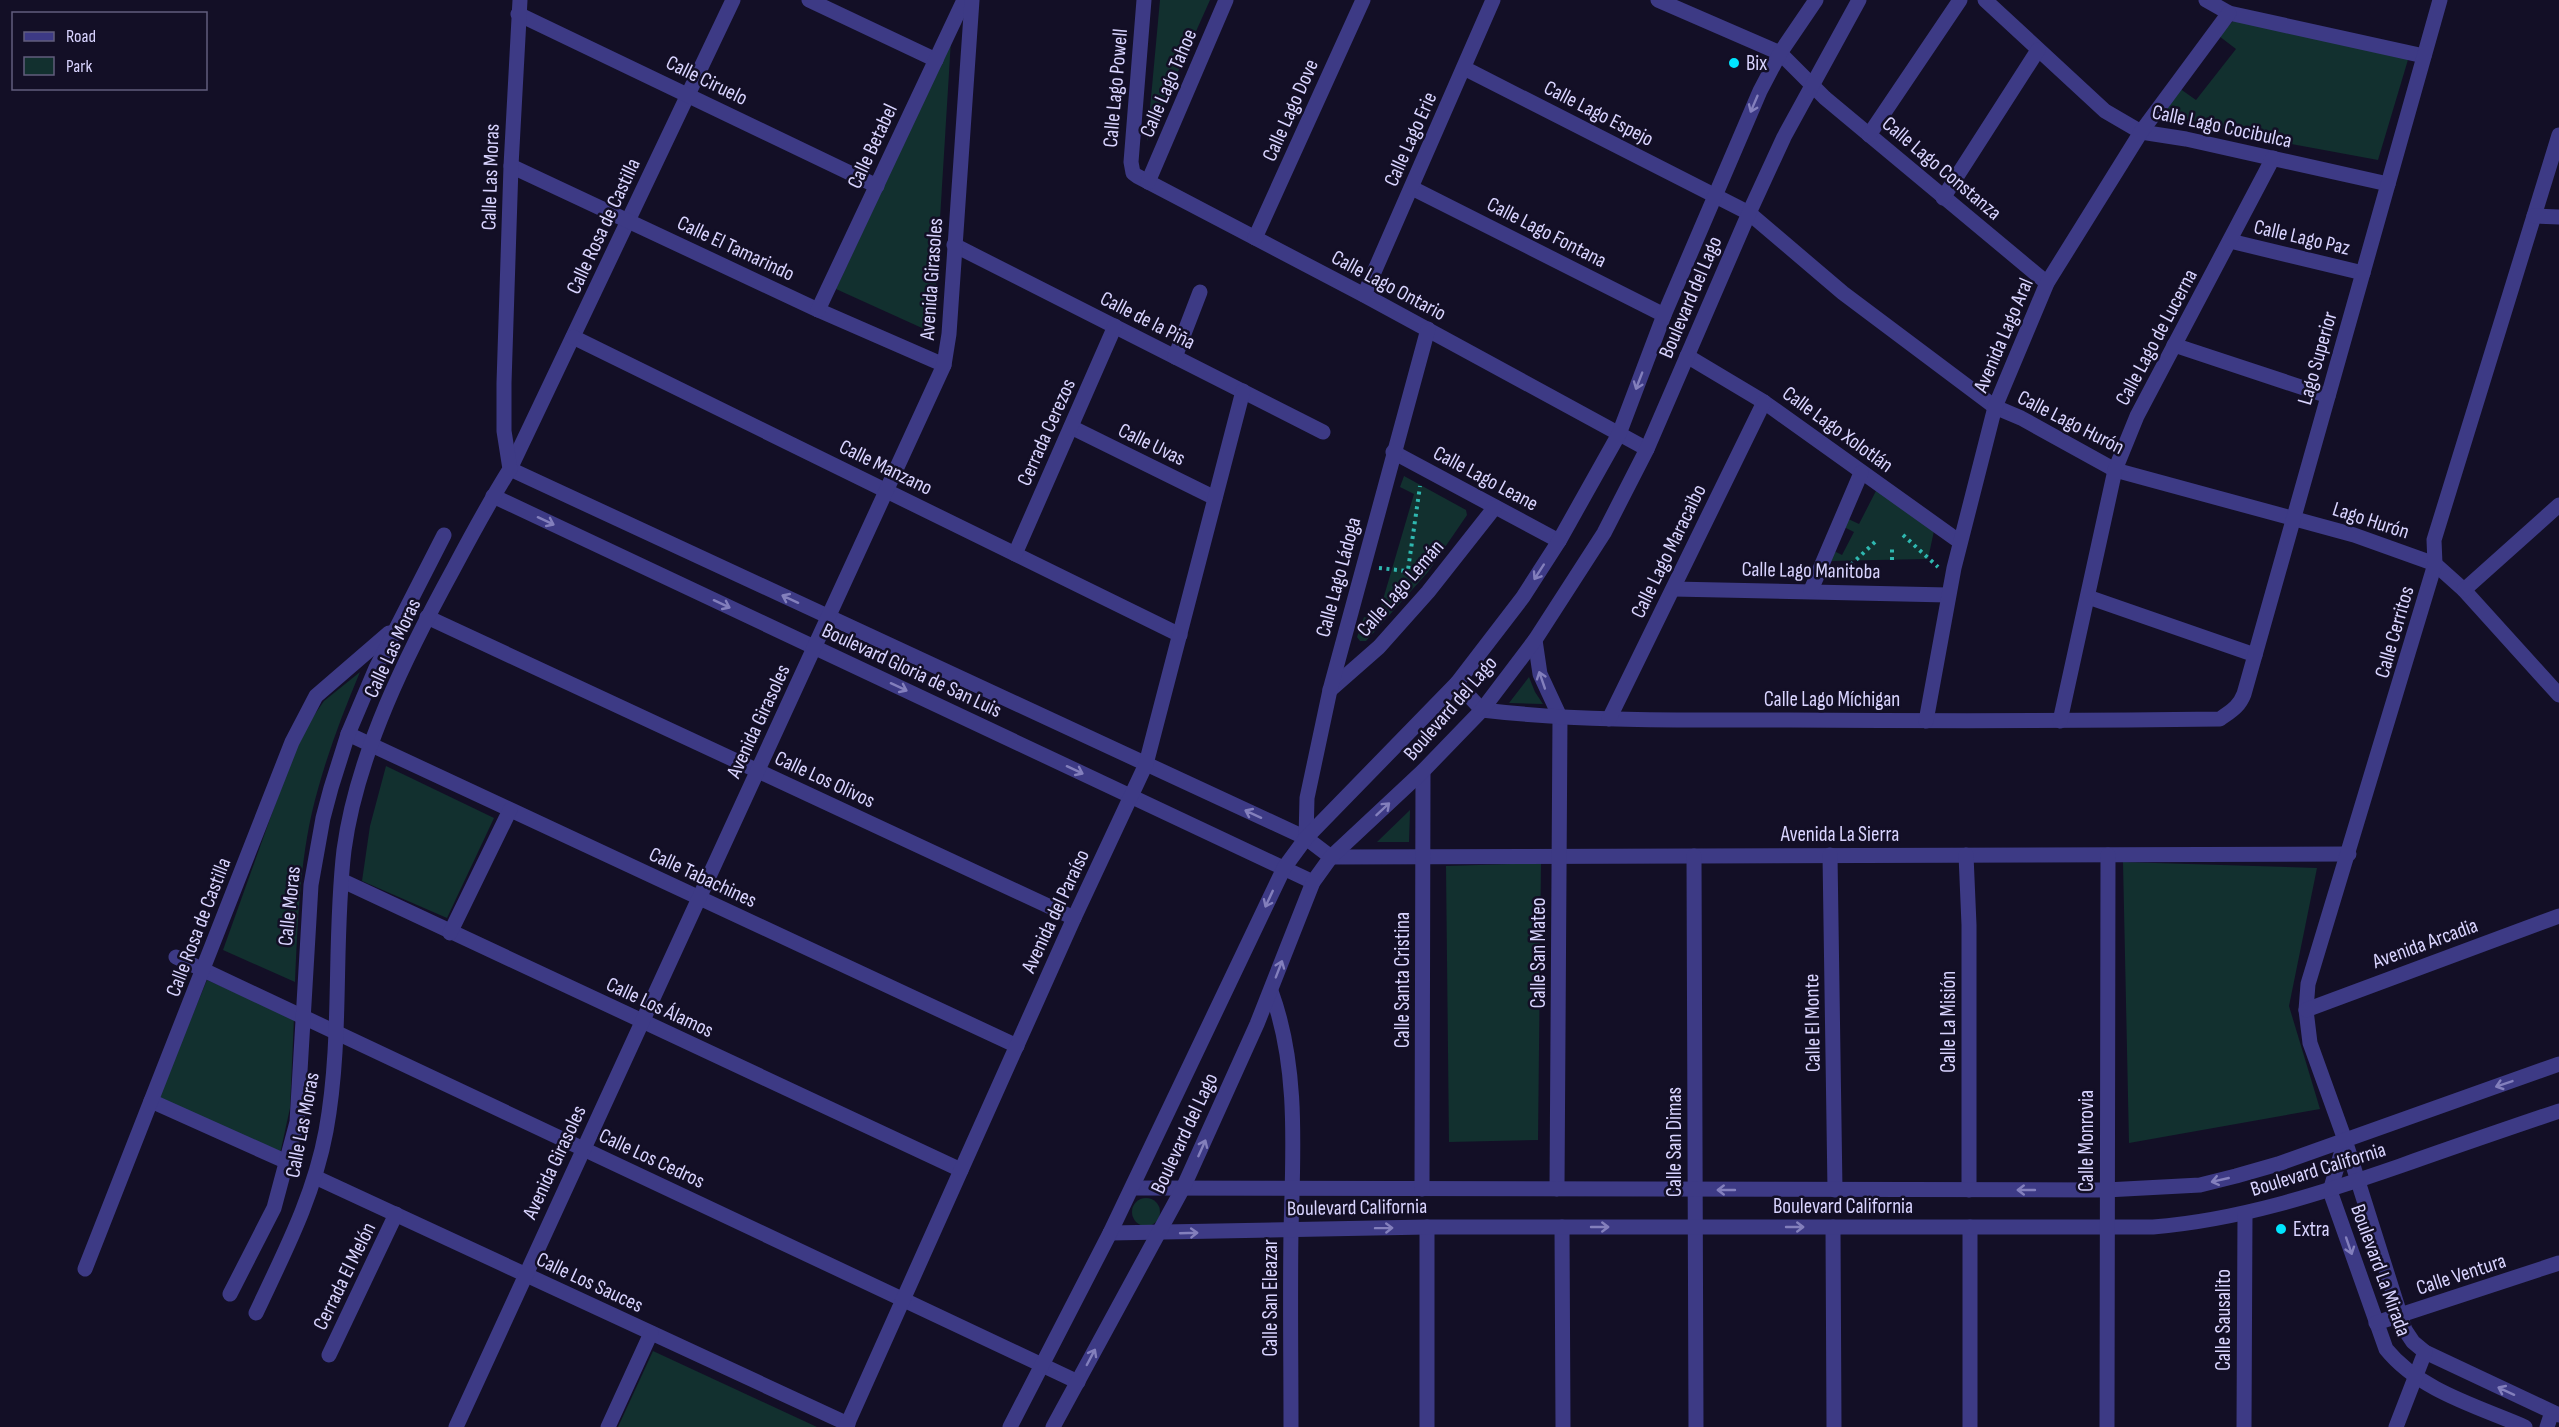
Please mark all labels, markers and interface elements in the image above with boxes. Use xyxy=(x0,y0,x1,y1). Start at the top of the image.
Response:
legend xyxy=(12,12,207,90)
street label: Calle Lago Tahoe xyxy=(1134,25,1202,141)
text: Road xyxy=(66,26,96,47)
street label: Calle Lago Powell xyxy=(1098,28,1133,148)
street label: Calle Ciruelo xyxy=(662,50,752,111)
place label: Bix xyxy=(1746,51,1767,76)
street label: Calle Lago Dove xyxy=(1257,55,1324,165)
text: Park xyxy=(66,56,92,77)
marker: Bix xyxy=(1727,56,1741,70)
street label: Calle Lago Espejo xyxy=(1540,75,1658,152)
street label: Calle Lago Erie xyxy=(1379,88,1442,190)
one-way arrow xyxy=(1748,95,1759,113)
street label: Calle Lago Cocibulca xyxy=(2150,99,2294,154)
street label: Calle Betabel xyxy=(842,100,903,193)
street label: Calle Lago Constanza xyxy=(1877,111,2006,226)
street label: Calle Las Moras xyxy=(476,123,505,231)
street label: Calle Rosa de Castilla xyxy=(561,154,646,298)
street label: Calle Lago Fontana xyxy=(1483,192,1611,273)
street label: Calle El Tamarindo xyxy=(673,210,798,287)
street label: Calle Lago Paz xyxy=(2251,214,2353,261)
street label: Avenida Girasoles xyxy=(915,217,948,342)
street label: Boulevard del Lago xyxy=(1654,232,1727,362)
street label: Calle Lago Ontario xyxy=(1327,245,1450,326)
street label: Calle Lago de Lucerna xyxy=(2110,265,2203,410)
street label: Avenida Lago Aral xyxy=(1968,274,2039,397)
street label: Calle de la Piña xyxy=(1096,286,1199,355)
street label: Lago Superior xyxy=(2292,309,2343,408)
one-way arrow xyxy=(1633,371,1644,390)
street label: Cerrada Cerezos xyxy=(1012,375,1081,490)
street label: Calle Lago Xolotlán xyxy=(1777,381,1898,478)
street label: Calle Lago Hurón xyxy=(2013,385,2128,460)
street label: Calle Uvas xyxy=(1114,418,1189,471)
street label: Calle Manzano xyxy=(835,434,936,501)
street label: Calle Lago Leane xyxy=(1429,440,1542,517)
street label: Calle Lago Maracaibo xyxy=(1625,480,1712,622)
street label: Lago Hurón xyxy=(2329,496,2412,545)
street label: Calle Lago Ládoga xyxy=(1310,514,1366,640)
one-way arrow xyxy=(536,515,554,527)
street label: Calle Lago Lemán xyxy=(1351,535,1449,642)
street label: Calle Lago Manitoba xyxy=(1741,557,1881,584)
one-way arrow xyxy=(1533,563,1545,580)
street label: Calle Cerritos xyxy=(2369,583,2420,681)
one-way arrow xyxy=(782,592,800,604)
street label: Calle Las Moras xyxy=(359,595,426,702)
one-way arrow xyxy=(713,598,731,610)
street label: Boulevard Gloria de San Luis xyxy=(818,618,1006,723)
street label: Boulevard del Lago xyxy=(1398,651,1502,766)
street label: Avenida Girasoles xyxy=(721,660,796,783)
one-way arrow xyxy=(1536,671,1547,690)
one-way arrow xyxy=(889,682,907,694)
street label: Calle Lago Míchigan xyxy=(1764,687,1900,712)
street label: Calle Los Olivos xyxy=(771,745,879,813)
one-way arrow xyxy=(1066,765,1084,777)
one-way arrow xyxy=(1375,802,1390,816)
one-way arrow xyxy=(1244,807,1262,819)
street label: Avenida La Sierra xyxy=(1780,822,1899,847)
street label: Calle Tabachines xyxy=(645,842,761,913)
street label: Avenida del Paraíso xyxy=(1016,846,1095,978)
street label: Calle Rosa de Castilla xyxy=(161,854,236,1000)
street label: Calle Moras xyxy=(273,865,306,947)
one-way arrow xyxy=(1263,890,1275,908)
street label: Calle San Mateo xyxy=(1526,898,1551,1008)
street label: Calle Santa Cristina xyxy=(1390,912,1415,1048)
street label: Avenida Arcadia xyxy=(2368,913,2481,974)
one-way arrow xyxy=(1275,960,1286,979)
street label: Calle La Misión xyxy=(1936,971,1961,1073)
street label: Calle Los Álamos xyxy=(602,972,717,1043)
street label: Calle El Monte xyxy=(1799,974,1826,1072)
street label: Boulevard del Lago xyxy=(1146,1069,1223,1197)
street label: Calle Las Moras xyxy=(280,1070,325,1180)
one-way arrow xyxy=(2495,1079,2514,1090)
street label: Calle San Dimas xyxy=(1662,1087,1687,1197)
street label: Calle Monrovia xyxy=(2074,1090,2099,1192)
street label: Avenida Girasoles xyxy=(517,1101,592,1224)
street label: Calle Los Cedros xyxy=(595,1123,709,1194)
street label: Boulevard California xyxy=(2247,1137,2389,1202)
one-way arrow xyxy=(1196,1139,1208,1157)
one-way arrow xyxy=(2211,1175,2230,1186)
one-way arrow xyxy=(1716,1184,1736,1196)
one-way arrow xyxy=(2016,1184,2036,1196)
street label: Boulevard California xyxy=(1287,1194,1427,1221)
street label: Boulevard California xyxy=(1773,1194,1913,1219)
street label: Boulevard La Mirada xyxy=(2345,1201,2416,1340)
place label: Extra xyxy=(2293,1217,2330,1242)
street label: Cerrada El Melón xyxy=(308,1218,381,1334)
one-way arrow xyxy=(1590,1221,1610,1233)
one-way arrow xyxy=(1785,1221,1805,1233)
one-way arrow xyxy=(1374,1222,1394,1234)
marker: Extra xyxy=(2274,1222,2288,1236)
one-way arrow xyxy=(1179,1227,1199,1238)
one-way arrow xyxy=(2344,1236,2355,1255)
street label: Calle San Eleazar xyxy=(1258,1239,1283,1357)
street label: Calle Los Sauces xyxy=(532,1247,647,1318)
street label: Calle Ventura xyxy=(2413,1248,2509,1301)
street label: Calle Sausalito xyxy=(2211,1269,2236,1371)
one-way arrow xyxy=(1085,1349,1097,1366)
one-way arrow xyxy=(2497,1384,2515,1396)

